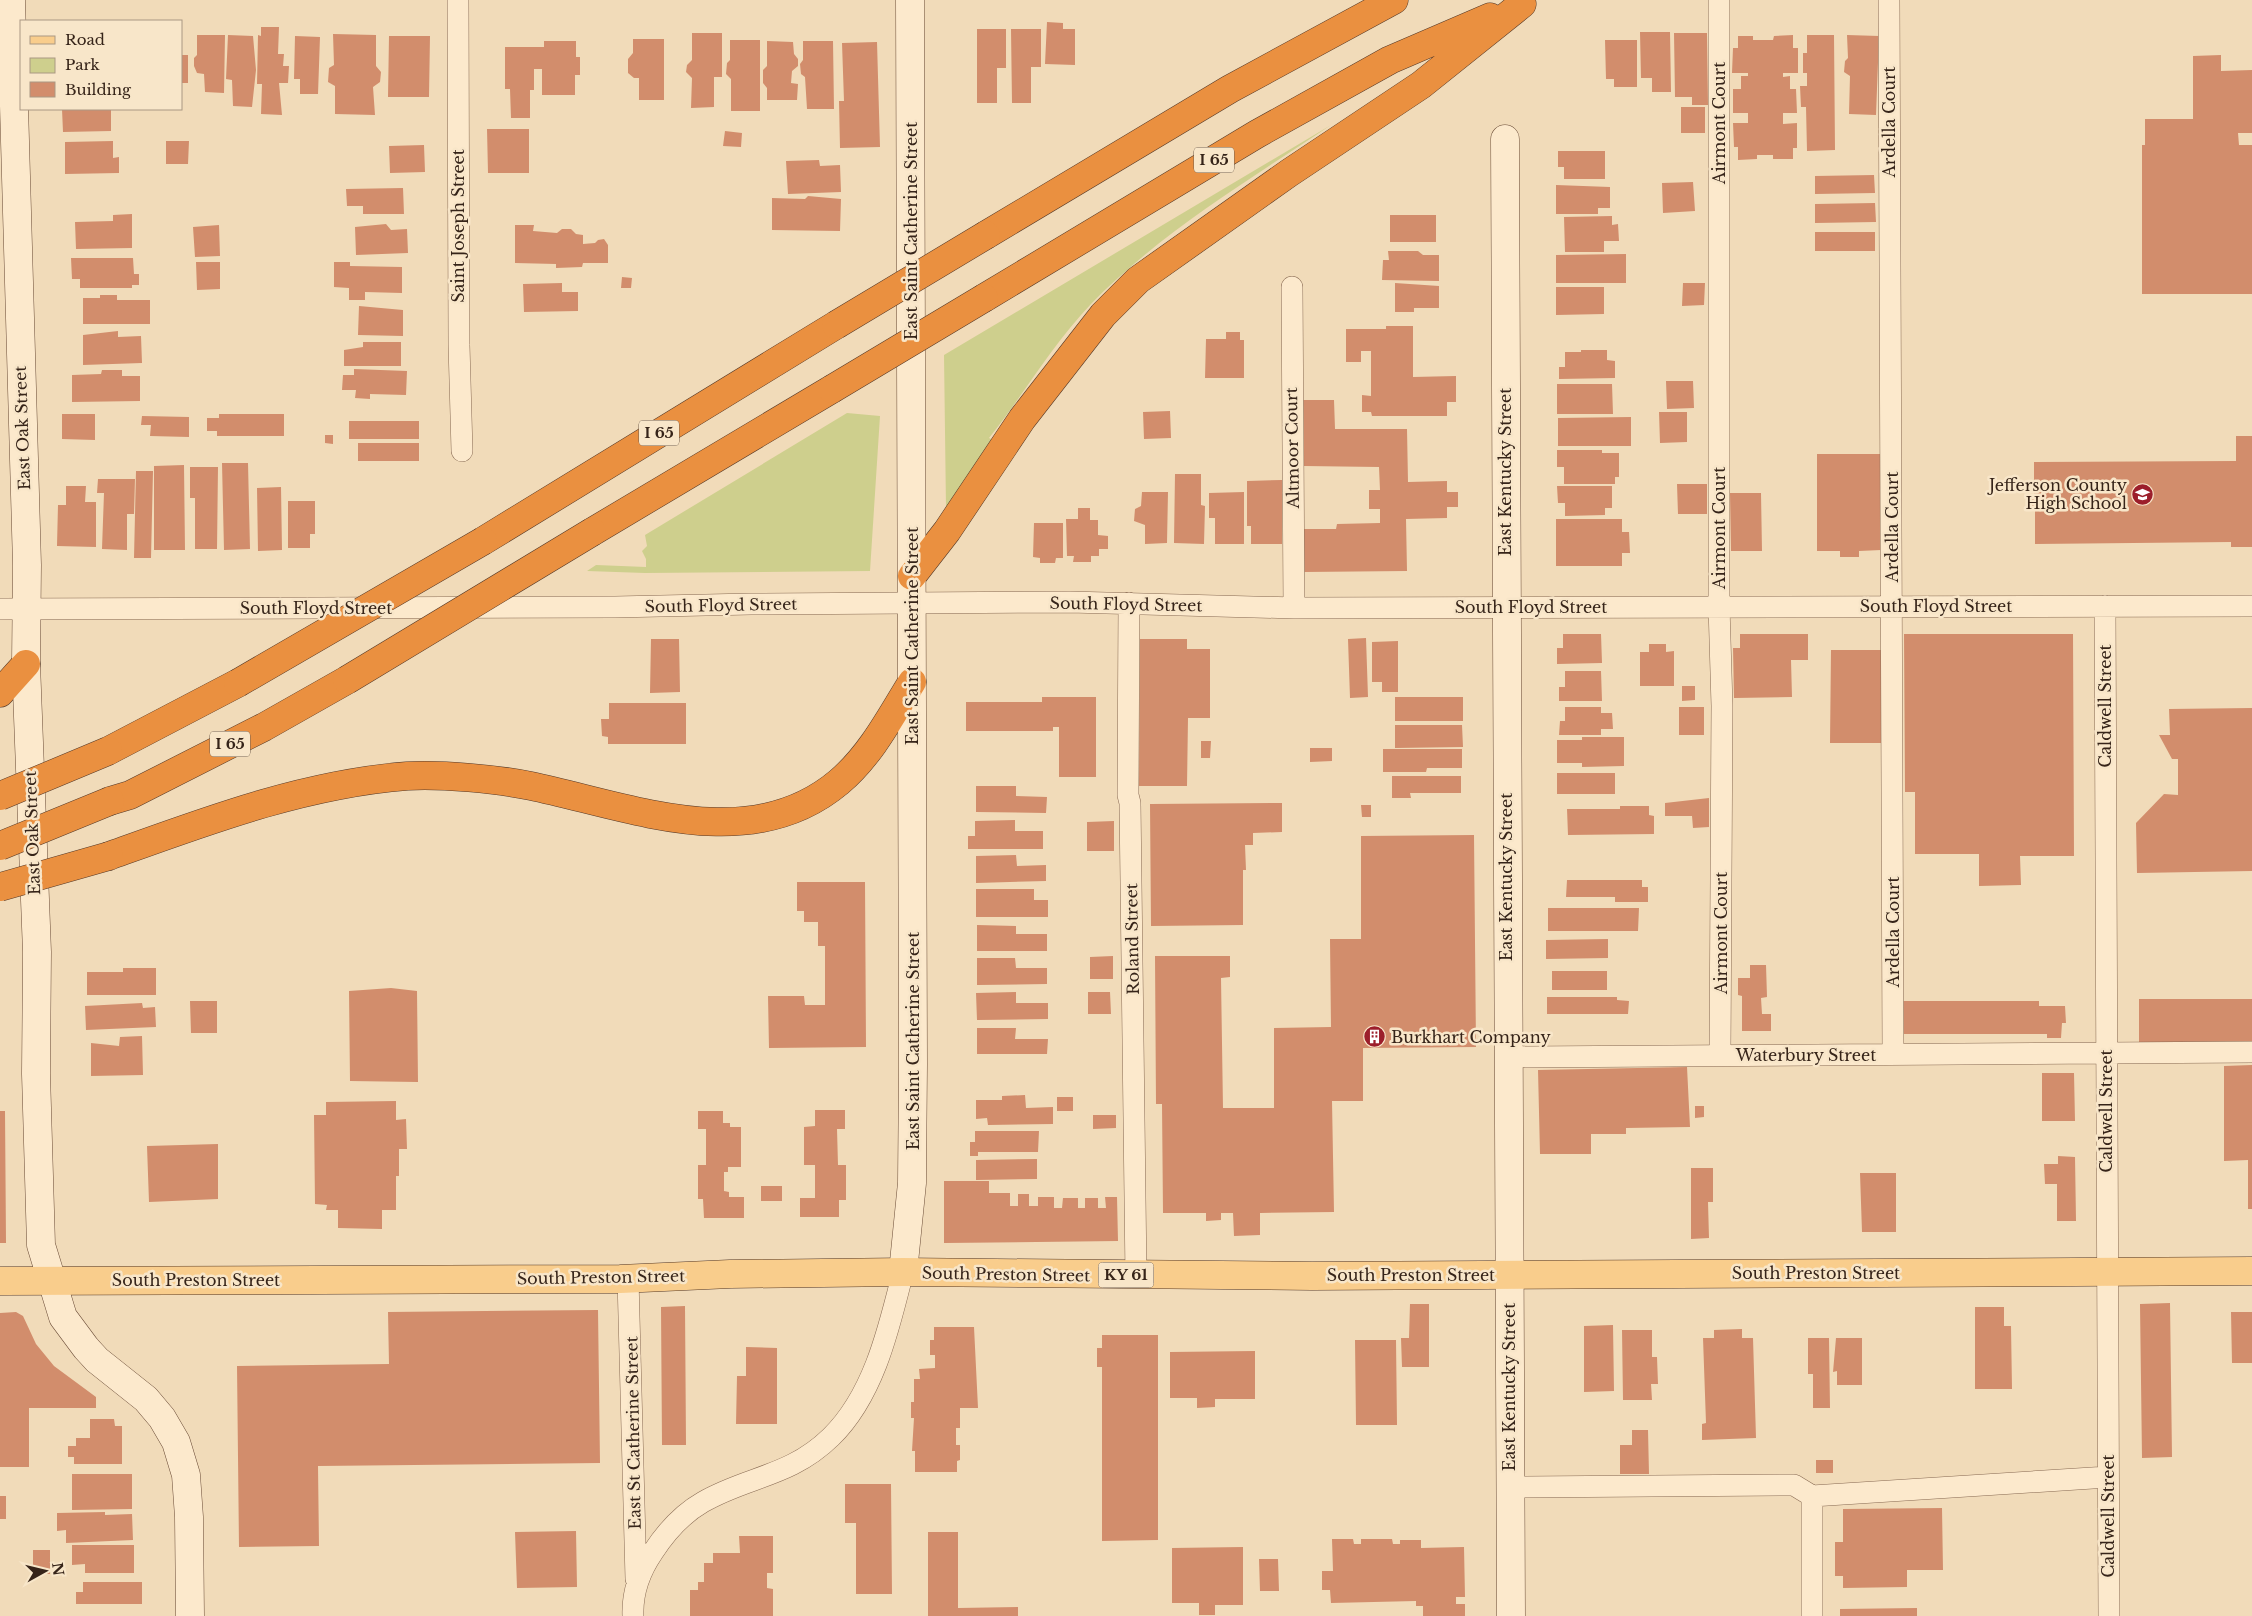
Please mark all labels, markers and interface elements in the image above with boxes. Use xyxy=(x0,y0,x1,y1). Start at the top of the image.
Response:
legend xyxy=(20,20,182,110)
text: Road xyxy=(65,30,105,49)
text: Park xyxy=(65,55,101,74)
street label: Airmont Court xyxy=(1709,62,1729,185)
street label: Ardella Court xyxy=(1879,66,1899,179)
text: Building xyxy=(65,80,132,99)
street label: East Saint Catherine Street xyxy=(901,122,921,340)
road number: I 65 xyxy=(1194,148,1234,172)
street label: Saint Joseph Street xyxy=(448,149,468,303)
street label: East Oak Street xyxy=(10,365,34,491)
street label: Altmoor Court xyxy=(1281,387,1303,510)
street label: East Kentucky Street xyxy=(1495,388,1515,556)
road number: I 65 xyxy=(639,420,679,446)
street label: Airmont Court xyxy=(1709,467,1729,590)
street label: Ardella Court xyxy=(1882,471,1902,584)
place label: Jefferson County High School xyxy=(1987,475,2128,513)
school or university icon: Jefferson County High School xyxy=(2131,482,2155,506)
street label: East Saint Catherine Street xyxy=(902,527,922,745)
street label: South Floyd Street xyxy=(1050,593,1202,615)
street label: South Floyd Street xyxy=(645,594,797,616)
street label: South Floyd Street xyxy=(1860,596,2012,616)
street label: South Floyd Street xyxy=(1455,597,1607,617)
street label: South Floyd Street xyxy=(240,598,392,618)
street label: Caldwell Street xyxy=(2095,644,2115,768)
road number: I 65 xyxy=(210,732,250,756)
street label: East Oak Street xyxy=(20,770,44,896)
street label: East Kentucky Street xyxy=(1496,793,1516,961)
street label: Airmont Court xyxy=(1711,872,1731,995)
street label: Ardella Court xyxy=(1883,876,1903,989)
street label: Roland Street xyxy=(1121,883,1143,995)
street label: East Saint Catherine Street xyxy=(903,932,923,1150)
building icon: Burkhart Company xyxy=(1363,1025,1387,1049)
place label: Burkhart Company xyxy=(1391,1027,1551,1047)
street label: Waterbury Street xyxy=(1735,1045,1876,1065)
street label: Caldwell Street xyxy=(2096,1049,2116,1173)
road number: KY 61 xyxy=(1098,1262,1154,1288)
street label: South Preston Street xyxy=(922,1263,1090,1285)
street label: South Preston Street xyxy=(1732,1263,1900,1283)
street label: South Preston Street xyxy=(1327,1265,1495,1285)
street label: South Preston Street xyxy=(517,1266,685,1288)
street label: South Preston Street xyxy=(112,1270,280,1290)
street label: East Kentucky Street xyxy=(1499,1303,1519,1471)
street label: East St Catherine Street xyxy=(621,1336,645,1530)
street label: Caldwell Street xyxy=(2098,1454,2118,1578)
north arrow xyxy=(20,1546,70,1596)
text: N xyxy=(48,1561,68,1577)

